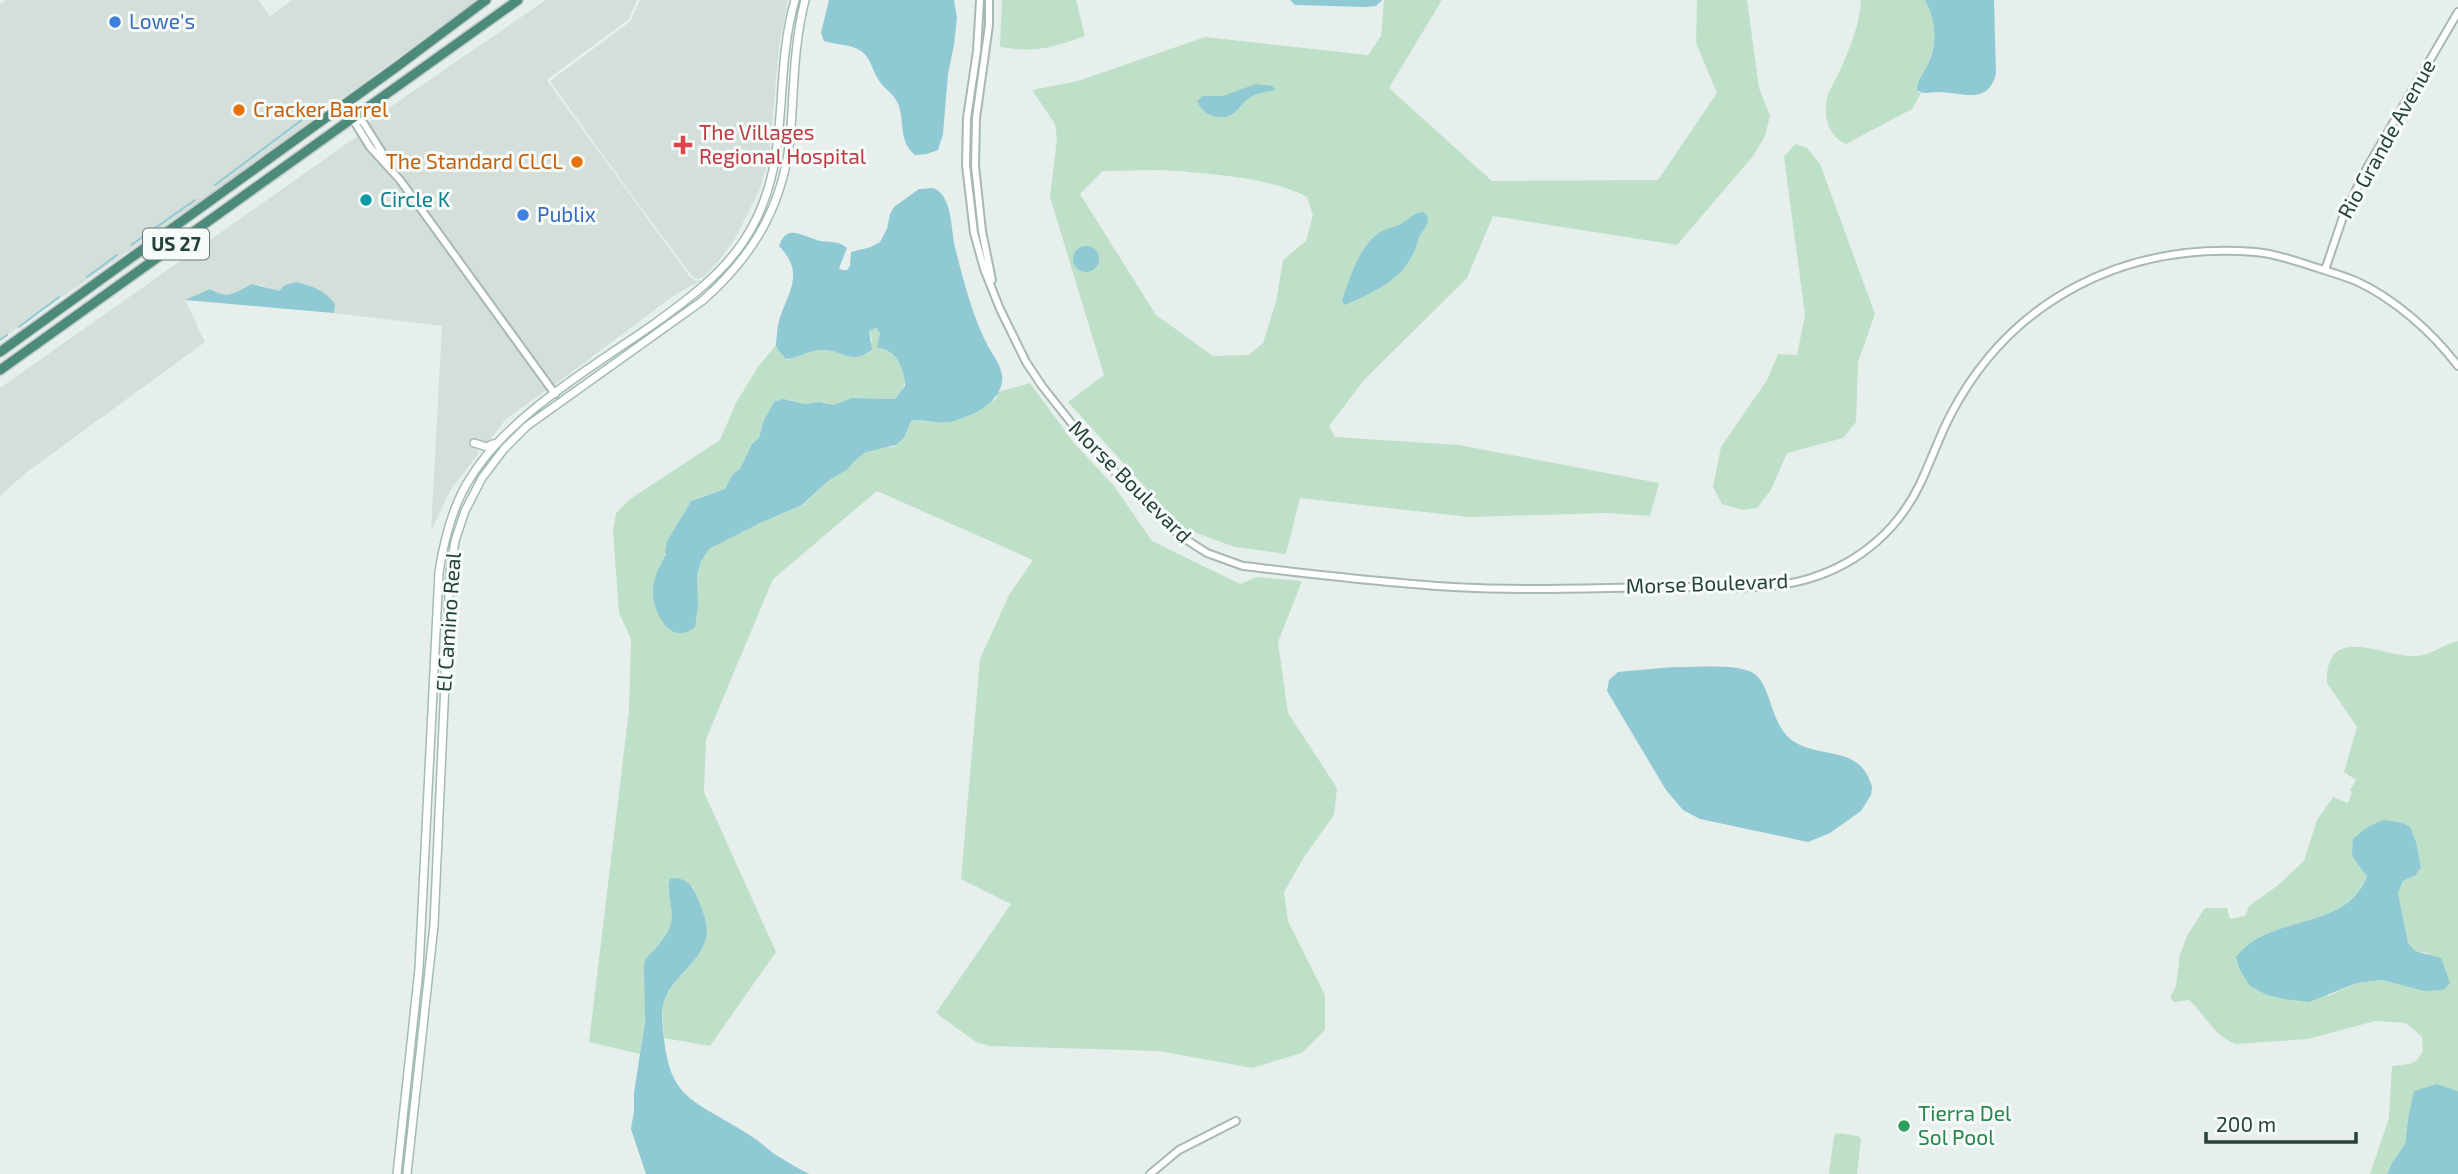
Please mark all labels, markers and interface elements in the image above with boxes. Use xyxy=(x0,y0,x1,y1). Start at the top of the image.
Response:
place label: Lowe's xyxy=(129,8,195,33)
marker: Lowe's xyxy=(107,14,123,30)
street label: Rio Grande Avenue xyxy=(2332,54,2440,222)
place label: Cracker Barrel xyxy=(253,96,389,121)
marker: Cracker Barrel xyxy=(231,102,247,118)
place label: The Villages Regional Hospital xyxy=(699,119,867,168)
marker: The Villages Regional Hospital xyxy=(673,135,693,155)
place label: The Standard CLCL xyxy=(386,148,563,173)
marker: The Standard CLCL xyxy=(569,154,585,170)
place label: Circle K xyxy=(380,186,451,211)
marker: Circle K xyxy=(358,192,374,208)
place label: Publix xyxy=(537,201,596,226)
marker: Publix xyxy=(515,207,531,223)
road number: US 27 xyxy=(143,228,209,260)
street label: Morse Boulevard xyxy=(1065,415,1197,547)
street label: El Camino Real xyxy=(430,550,465,693)
street label: Morse Boulevard xyxy=(1625,567,1789,598)
place label: Tierra Del Sol Pool xyxy=(1918,1100,2012,1149)
scale bar xyxy=(2206,1100,2356,1144)
text: 200 m xyxy=(2216,1111,2276,1136)
marker: Tierra Del Sol Pool xyxy=(1896,1118,1912,1134)

